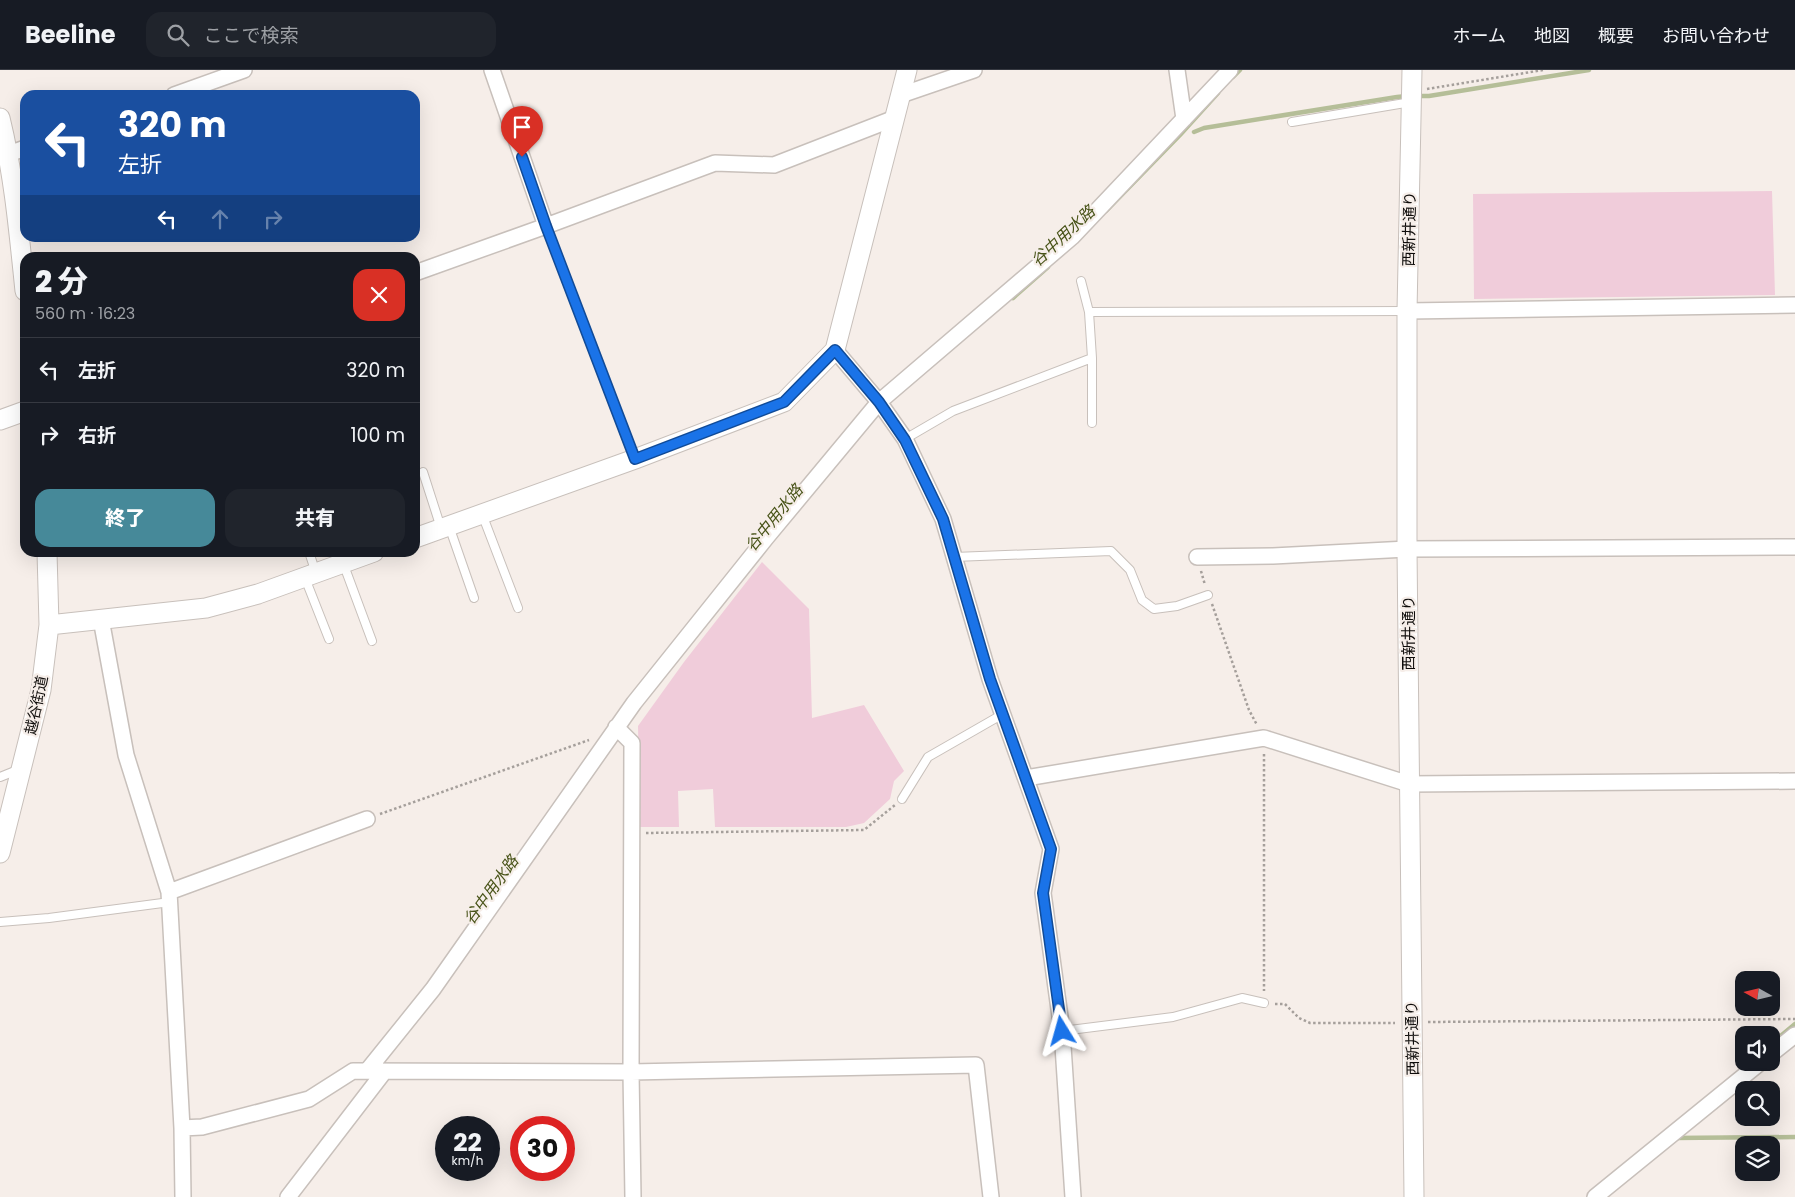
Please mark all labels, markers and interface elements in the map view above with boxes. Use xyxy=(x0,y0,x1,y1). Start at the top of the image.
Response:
search box xyxy=(146,12,496,57)
text: Beeline xyxy=(25,18,116,51)
icon: search xyxy=(164,21,192,49)
text: ここで検索 xyxy=(204,22,299,49)
text: ホーム xyxy=(1453,23,1506,48)
text: 地図 xyxy=(1534,23,1570,48)
text: 概要 xyxy=(1598,23,1634,48)
text: お問い合わせ xyxy=(1662,23,1770,48)
text: 320 m xyxy=(118,100,226,149)
pin xyxy=(501,106,543,157)
icon: left xyxy=(35,110,100,175)
icon: arrive xyxy=(508,113,536,141)
text: 左折 xyxy=(118,149,162,180)
street label: 西新井通り xyxy=(1398,191,1420,267)
water label: 谷中用水路 xyxy=(1026,199,1102,272)
icon: left xyxy=(153,205,181,233)
icon: ahead xyxy=(206,205,234,233)
icon: right xyxy=(259,205,287,233)
text: 2 分 xyxy=(35,260,88,303)
button: close xyxy=(353,269,405,321)
text: 560 m · 16:23 xyxy=(35,302,135,325)
icon: left xyxy=(35,356,63,384)
text: 左折 xyxy=(78,357,116,384)
text: 320 m xyxy=(346,357,405,384)
icon: right xyxy=(35,421,63,449)
text: 右折 xyxy=(78,422,116,449)
text: 100 m xyxy=(350,422,405,449)
water label: 谷中用水路 xyxy=(740,478,809,556)
button: 終了 xyxy=(35,489,215,547)
button: 共有 xyxy=(225,489,405,547)
street label: 西新井通り xyxy=(1398,595,1419,671)
street label: 越谷街道 xyxy=(19,673,53,738)
water label: 谷中用水路 xyxy=(458,849,525,929)
north arrow xyxy=(1735,971,1780,1016)
map controls xyxy=(1735,971,1780,1181)
street label: 西新井通り xyxy=(1401,1000,1423,1076)
position arrow xyxy=(1035,1004,1087,1056)
button: sound xyxy=(1735,1026,1780,1071)
button: search xyxy=(1735,1081,1780,1126)
speed limit sign: 30 xyxy=(510,1116,575,1181)
text: 22 xyxy=(453,1125,482,1160)
button: layers xyxy=(1735,1136,1780,1181)
text: km/h xyxy=(452,1152,483,1169)

